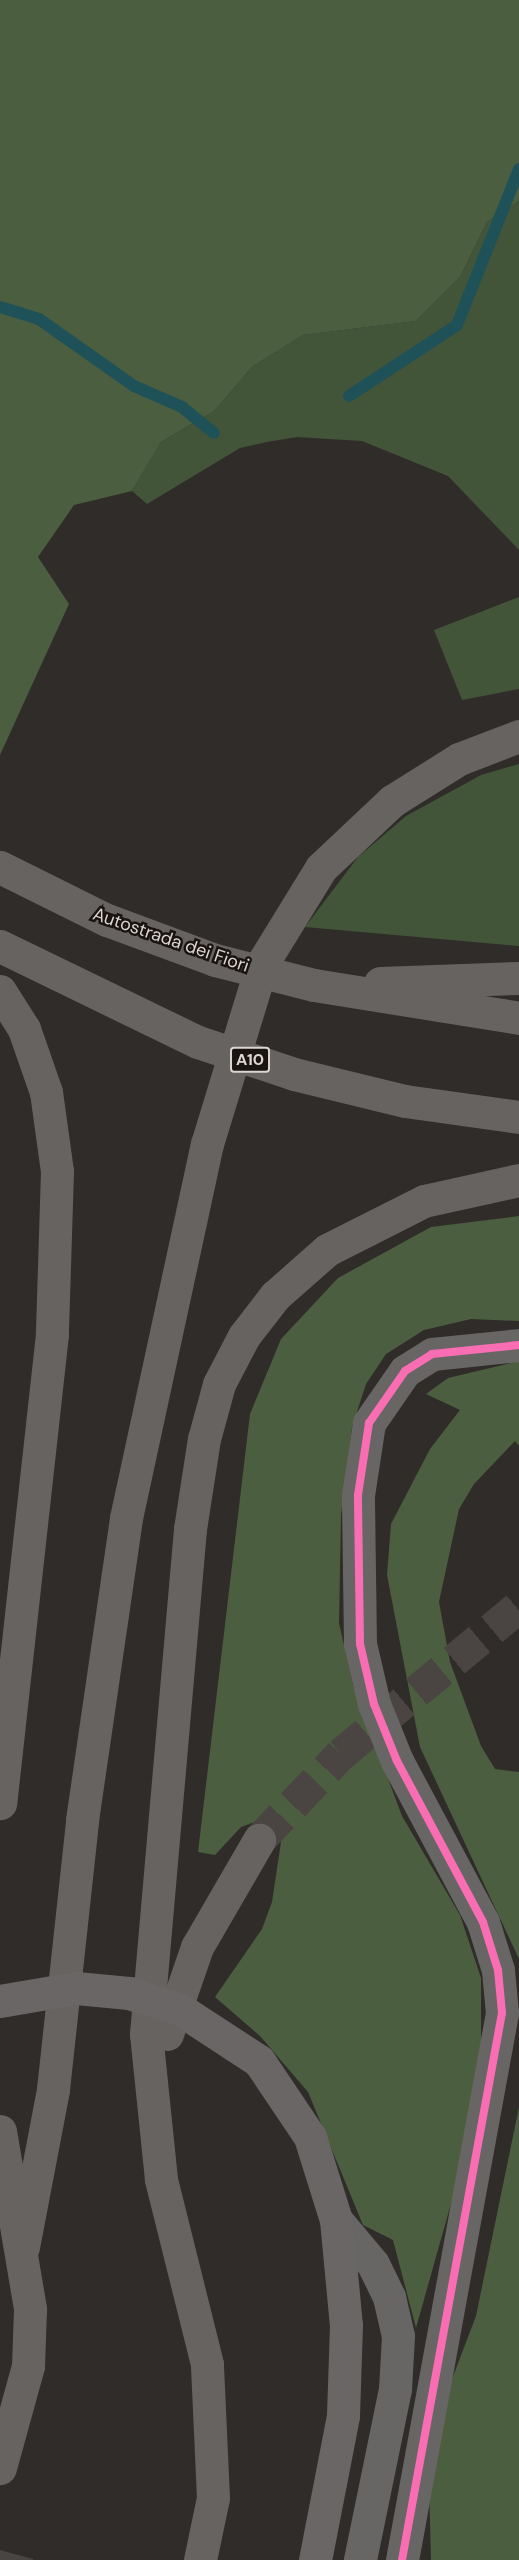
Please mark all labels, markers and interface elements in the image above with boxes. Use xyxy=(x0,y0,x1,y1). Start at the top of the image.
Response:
street label: Autostrada dei Fiori xyxy=(90,903,252,977)
road number: A10 xyxy=(229,1047,271,1073)

